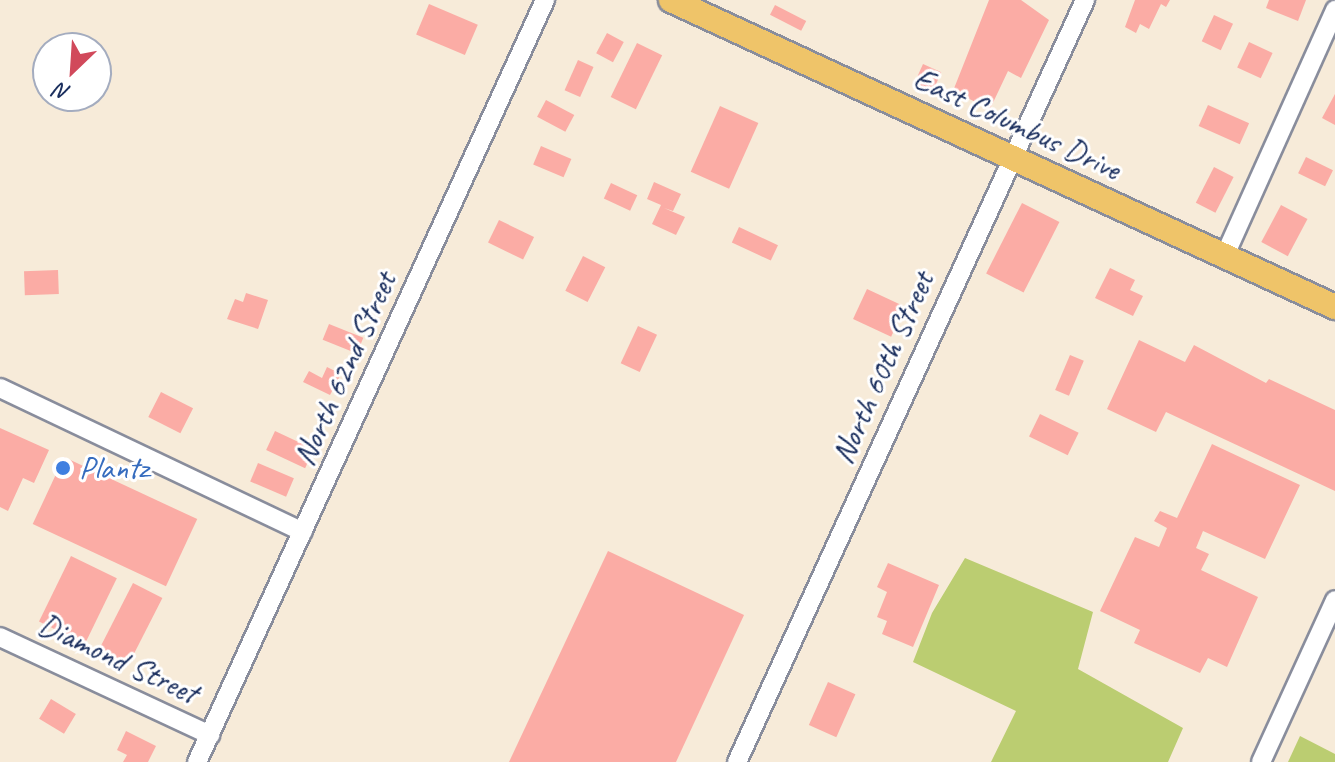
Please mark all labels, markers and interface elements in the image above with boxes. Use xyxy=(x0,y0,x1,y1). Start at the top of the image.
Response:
north arrow xyxy=(32,32,112,112)
street label: East Columbus Drive xyxy=(907,59,1127,189)
text: N xyxy=(51,76,75,108)
street label: North 62nd Street xyxy=(285,266,405,472)
street label: North 60th Street xyxy=(824,266,942,470)
place label: Plantz xyxy=(79,449,149,487)
marker: Plantz xyxy=(54,459,72,477)
street label: Diamond Street xyxy=(32,605,204,713)

